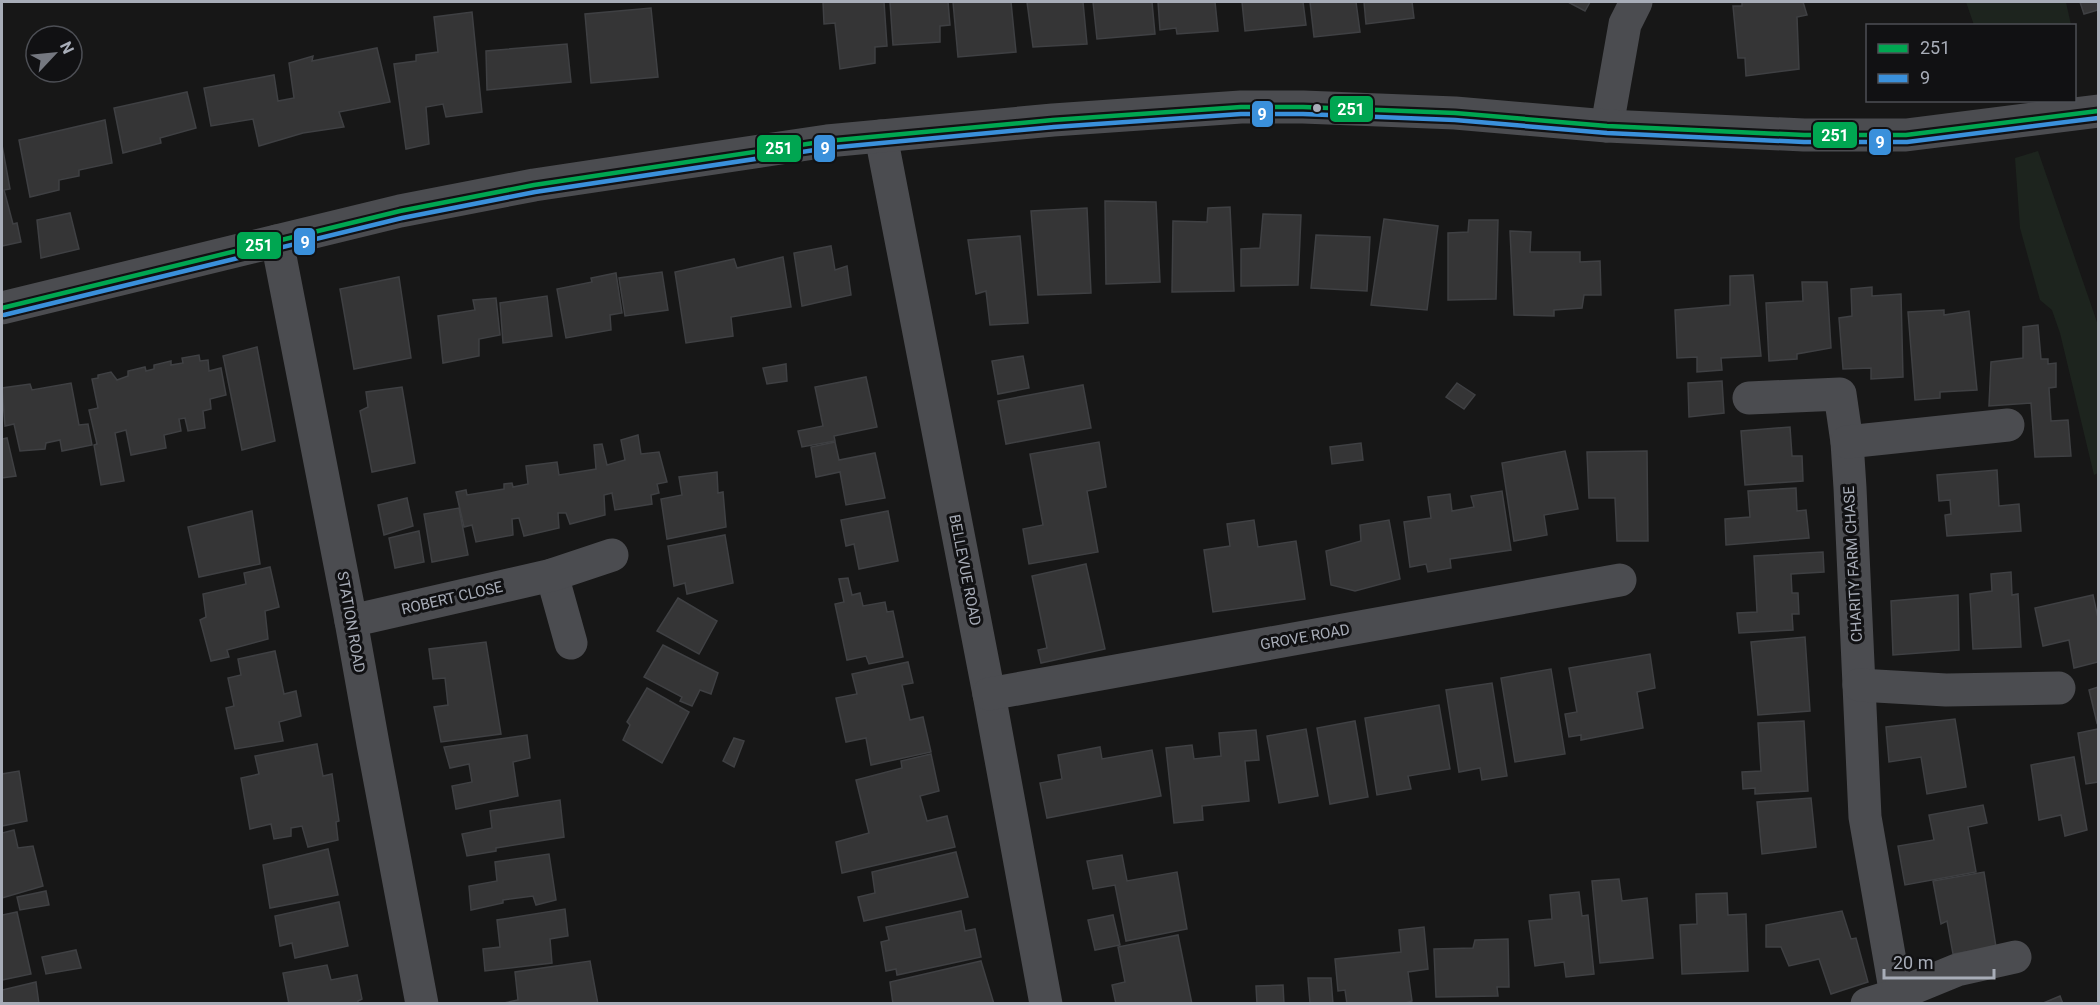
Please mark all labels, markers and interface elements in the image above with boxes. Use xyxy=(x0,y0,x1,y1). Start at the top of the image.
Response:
north arrow xyxy=(24,24,84,84)
legend xyxy=(1866,24,2076,102)
text: 251 xyxy=(1920,37,1950,58)
text: N xyxy=(56,38,78,57)
text: 9 xyxy=(1920,67,1930,88)
line badge: 251 xyxy=(1329,95,1374,123)
line badge: 9 xyxy=(1251,100,1274,128)
text: 251 xyxy=(1337,100,1365,119)
unlabelled marker xyxy=(1311,102,1323,114)
text: 9 xyxy=(1257,105,1267,124)
line badge: 251 xyxy=(1812,121,1858,149)
text: 251 xyxy=(1821,126,1849,145)
line badge: 9 xyxy=(1868,128,1892,156)
text: 9 xyxy=(1875,133,1885,152)
line badge: 251 xyxy=(756,134,802,163)
line badge: 9 xyxy=(813,134,836,163)
text: 251 xyxy=(765,139,793,158)
text: 9 xyxy=(820,139,830,158)
line badge: 9 xyxy=(293,227,316,256)
line badge: 251 xyxy=(236,231,282,260)
text: 9 xyxy=(300,233,310,252)
text: 251 xyxy=(245,236,273,255)
street label: CHARITY FARM CHASE xyxy=(1840,485,1866,642)
street label: BELLEVUE ROAD xyxy=(945,513,985,627)
street label: STATION ROAD xyxy=(333,570,369,674)
street label: ROBERT CLOSE xyxy=(400,577,505,618)
street label: GROVE ROAD xyxy=(1259,620,1351,654)
scale bar xyxy=(1884,942,1994,980)
text: 20 m xyxy=(1893,952,1933,973)

